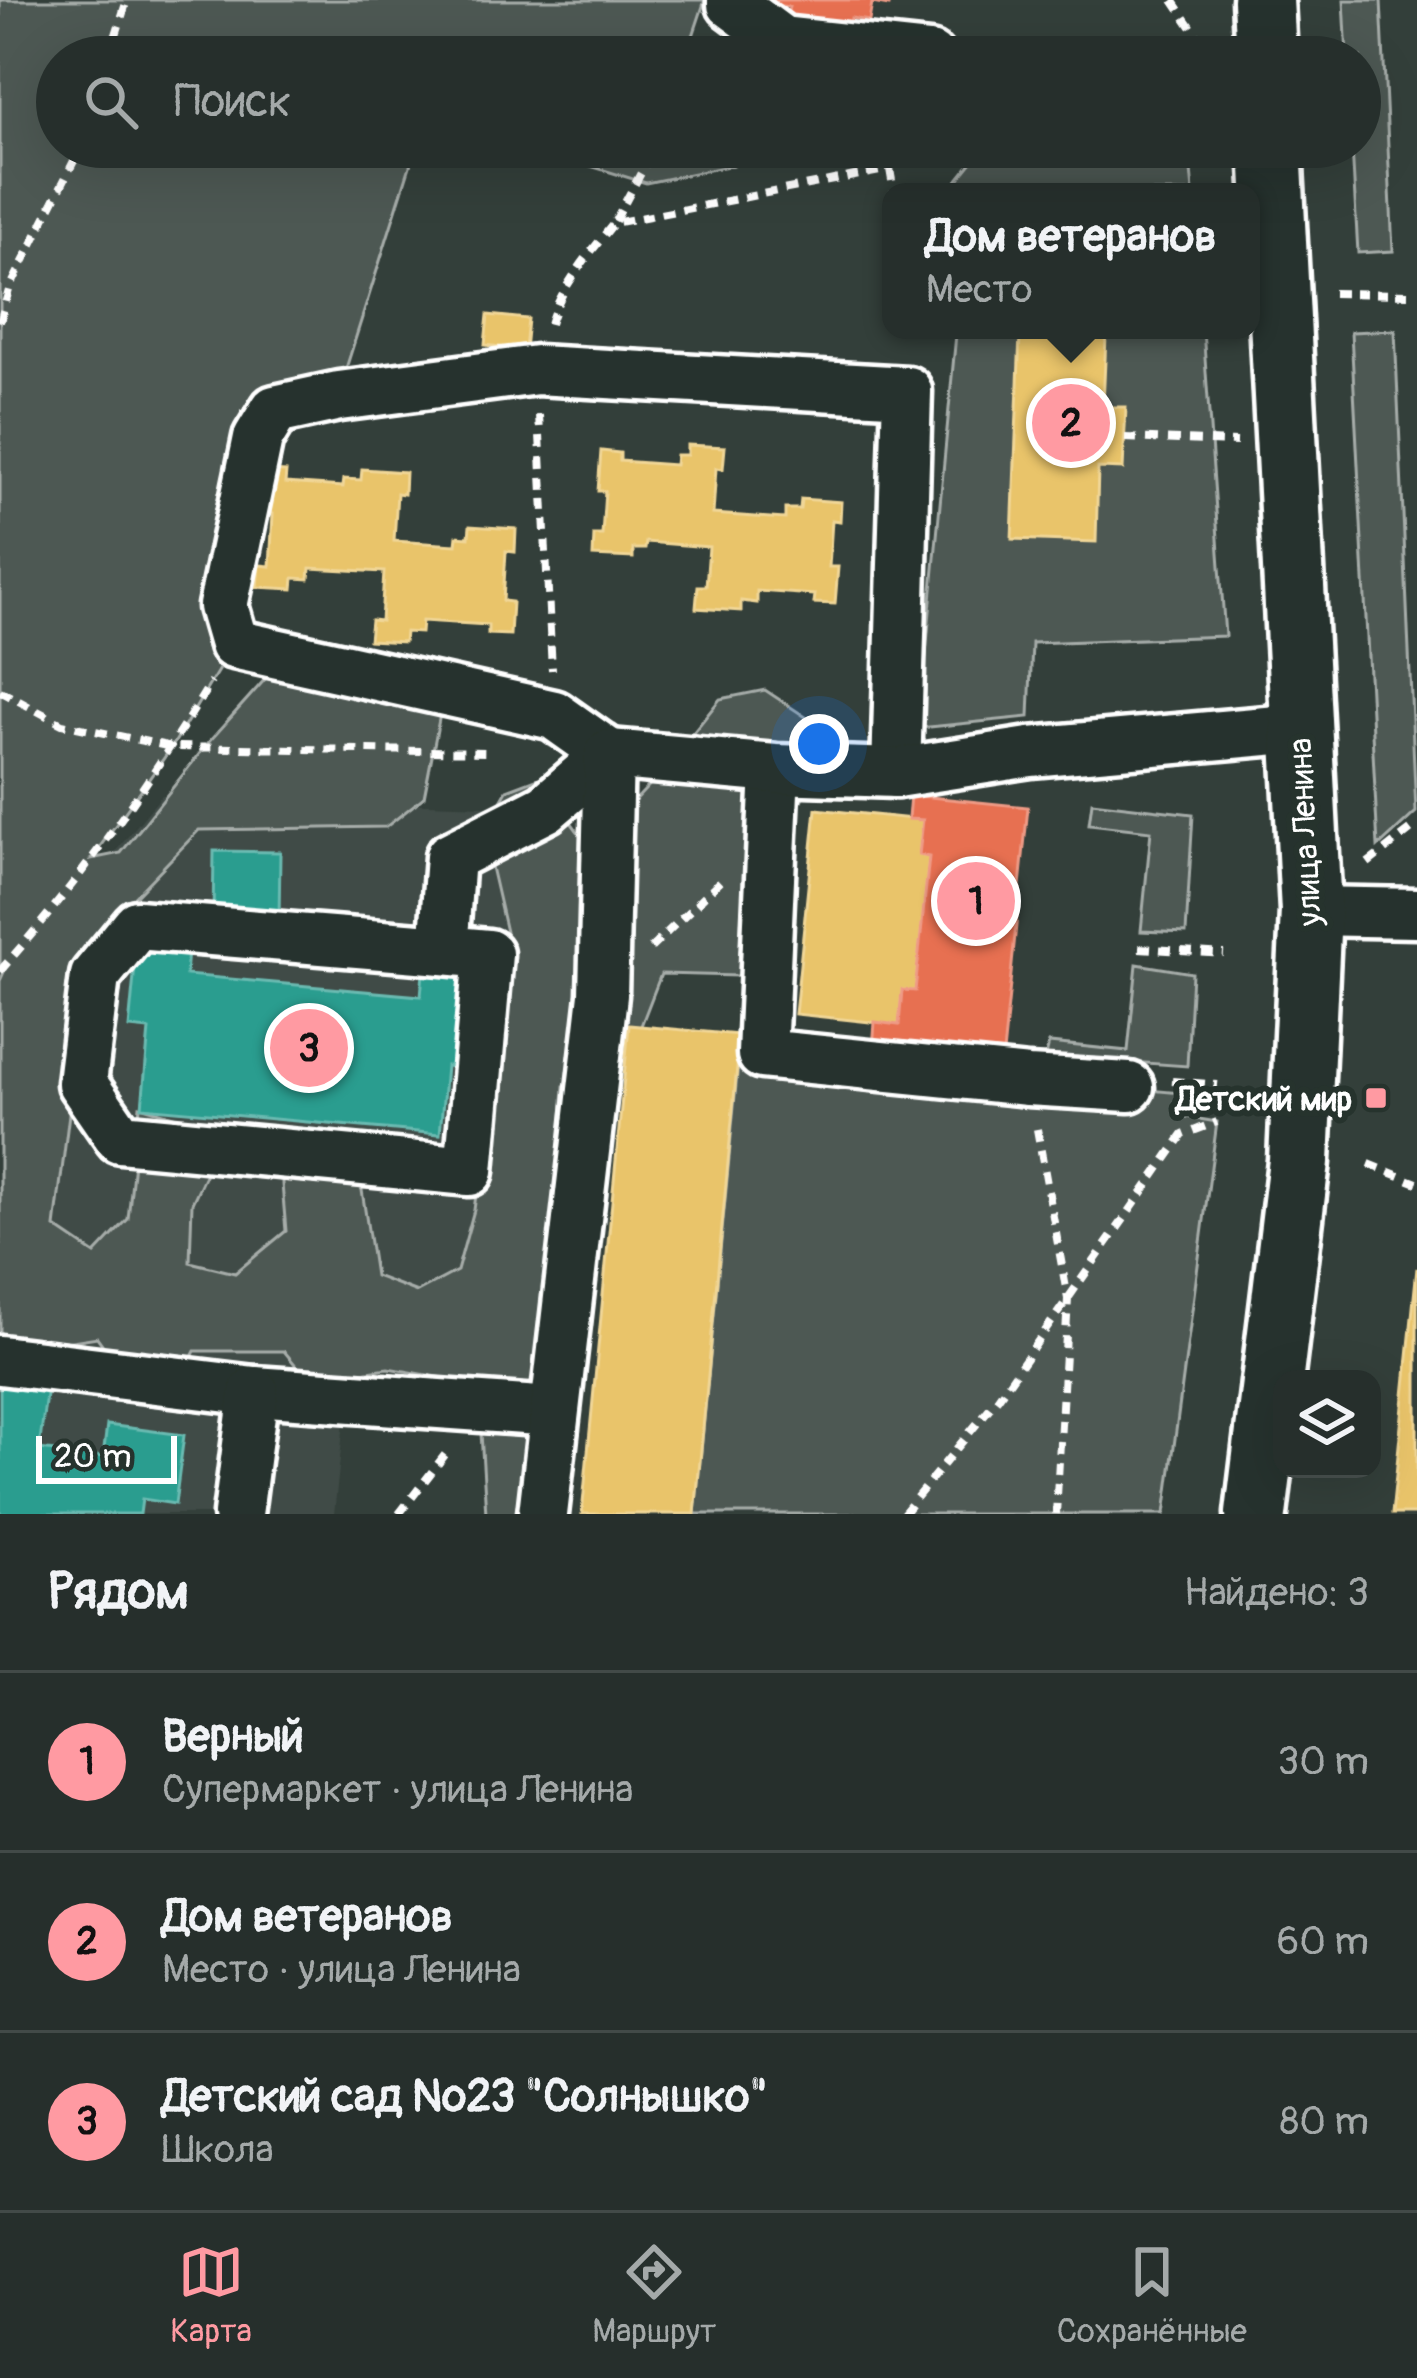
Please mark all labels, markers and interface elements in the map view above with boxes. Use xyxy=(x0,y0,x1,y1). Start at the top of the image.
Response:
search box xyxy=(36,36,1381,168)
icon: search xyxy=(78,69,144,135)
text: Поиск xyxy=(174,74,291,130)
popup xyxy=(882,183,1260,339)
text: Дом ветеранов xyxy=(926,209,1216,265)
text: Место xyxy=(926,265,1033,314)
pin: 2 xyxy=(1032,378,1110,468)
your location xyxy=(789,714,849,774)
street label: улица Ленина xyxy=(1280,737,1331,928)
pin: 1 xyxy=(937,856,1015,946)
pin: 3 xyxy=(270,1003,348,1093)
place label: Детский мир xyxy=(1174,1079,1352,1120)
marker: Детский мир xyxy=(1363,1085,1389,1111)
map controls xyxy=(1273,1370,1381,1478)
button: layers xyxy=(1273,1370,1381,1478)
scale bar xyxy=(36,1430,177,1483)
text: 20 m xyxy=(54,1436,131,1477)
text: Рядом xyxy=(48,1560,189,1624)
text: Найдено: 3 xyxy=(1184,1568,1369,1617)
text: Верный xyxy=(162,1709,304,1765)
text: 1 xyxy=(79,1737,95,1786)
text: 30 m xyxy=(1278,1737,1369,1786)
text: Супермаркет · улица Ленина xyxy=(162,1765,633,1814)
text: Дом ветеранов xyxy=(162,1889,453,1945)
text: 2 xyxy=(76,1917,98,1966)
text: 60 m xyxy=(1277,1917,1369,1966)
text: Место · улица Ленина xyxy=(162,1945,521,1994)
text: Детский сад №23 "Солнышко" xyxy=(162,2069,768,2125)
text: 3 xyxy=(76,2097,98,2146)
text: 80 m xyxy=(1280,2097,1369,2146)
text: Школа xyxy=(162,2125,274,2174)
tab: Карта xyxy=(170,2239,252,2352)
tab: Маршрут xyxy=(592,2239,716,2352)
tab: Сохранённые xyxy=(1057,2239,1247,2352)

